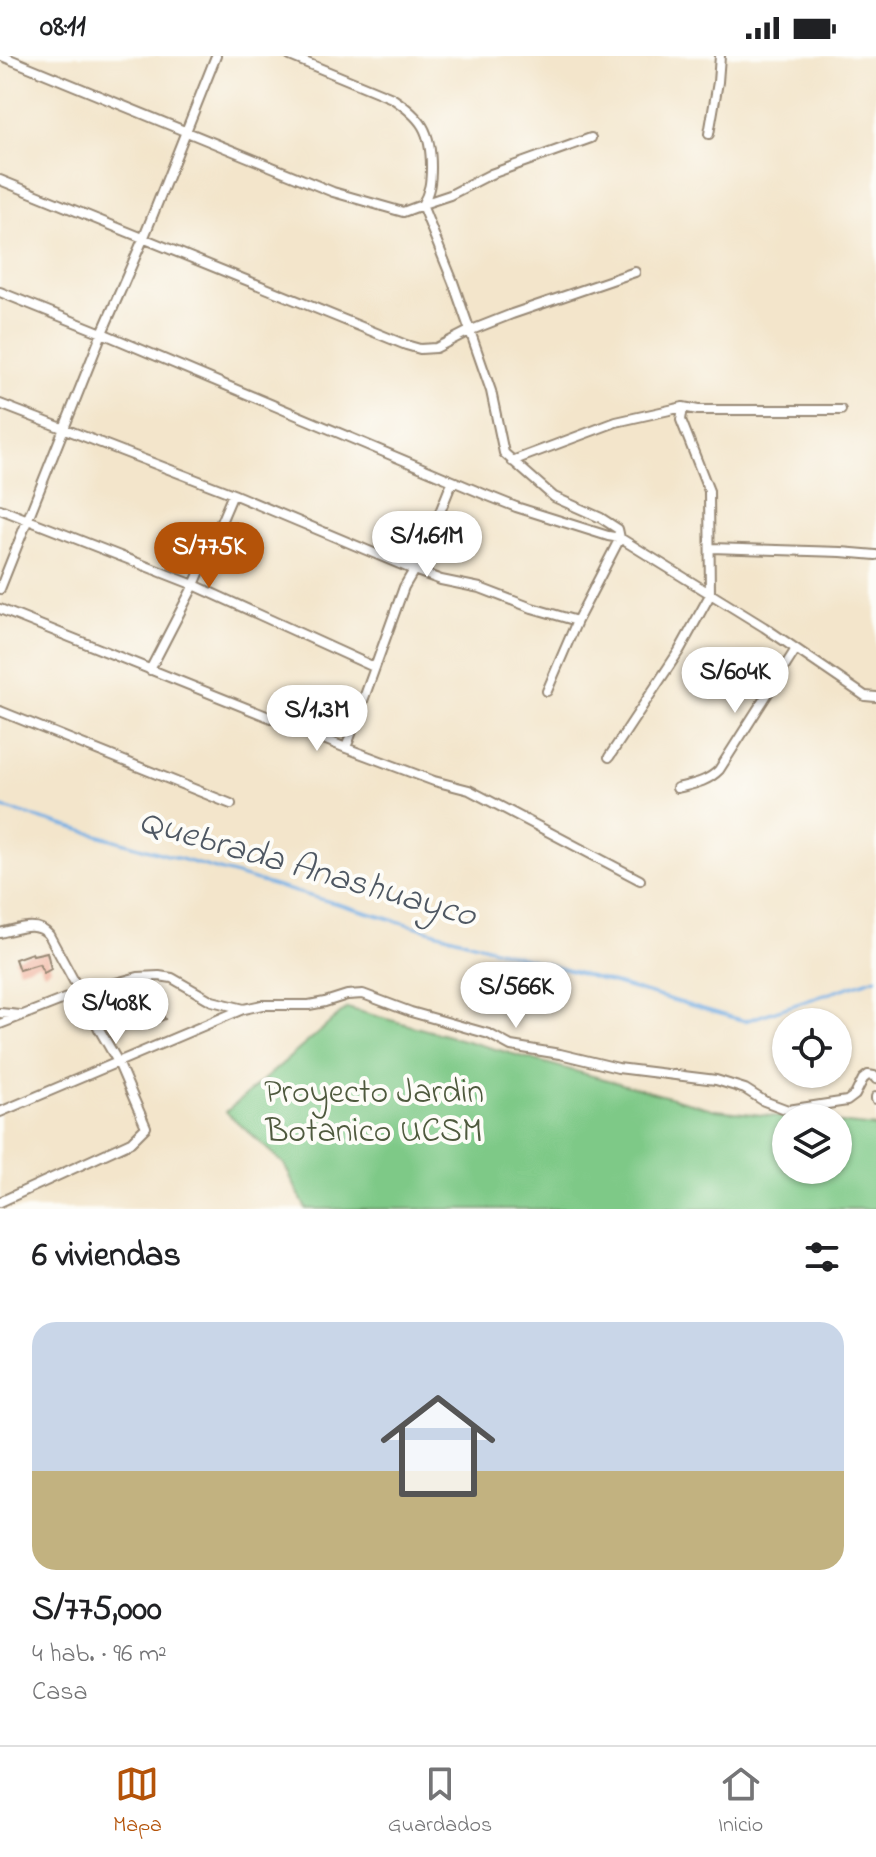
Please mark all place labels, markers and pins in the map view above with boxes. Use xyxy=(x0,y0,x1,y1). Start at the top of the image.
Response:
pin: S/1.61M xyxy=(353,511,501,579)
pin: S/775K xyxy=(144,522,274,590)
pin: S/604K xyxy=(670,647,800,715)
pin: S/1.3M xyxy=(252,685,382,753)
pin: S/566K xyxy=(451,962,581,1030)
pin: S/408K xyxy=(51,978,181,1046)

